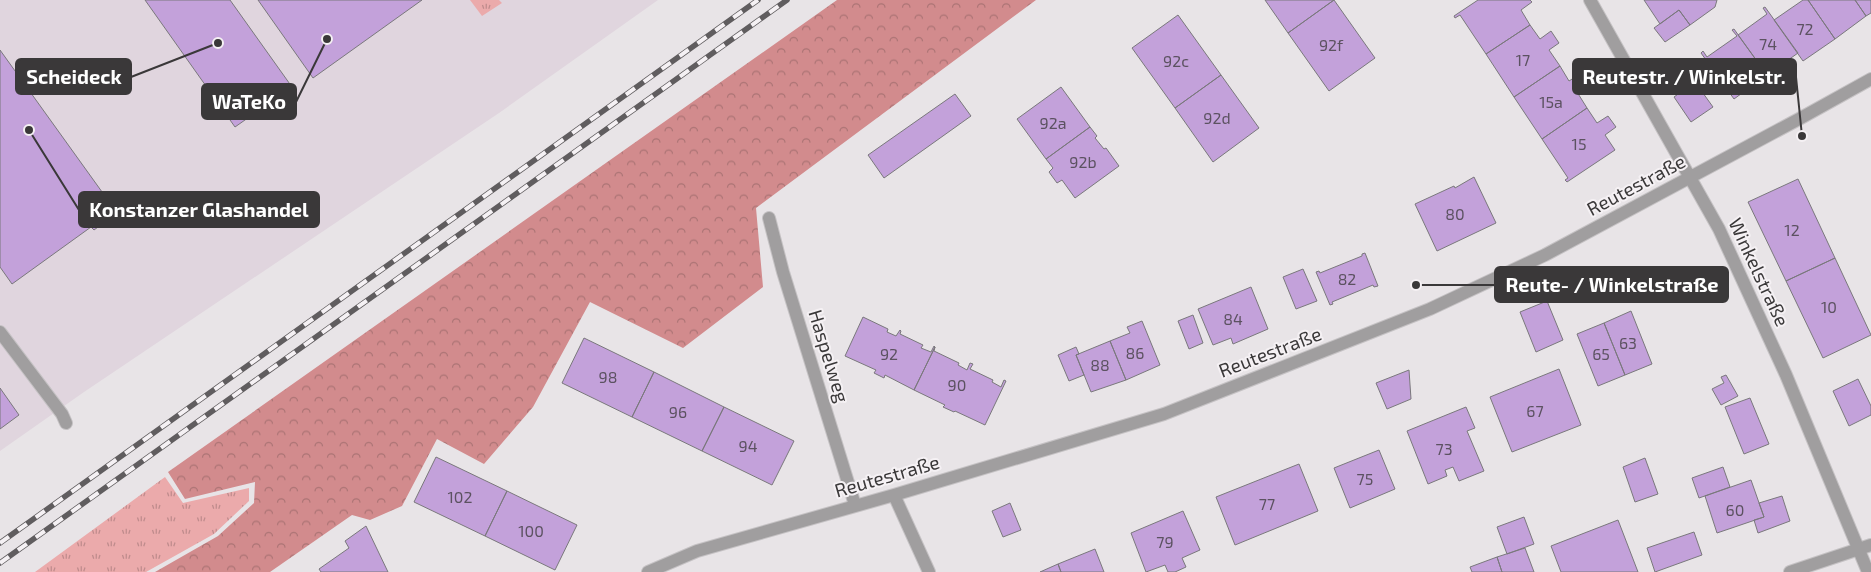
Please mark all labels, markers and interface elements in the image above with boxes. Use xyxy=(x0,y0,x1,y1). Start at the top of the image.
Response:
house number: 72 xyxy=(1796,19,1814,38)
house number: 74 xyxy=(1759,34,1777,53)
house number: 92f xyxy=(1319,35,1344,54)
house number: 17 xyxy=(1516,50,1530,69)
house number: 92c xyxy=(1163,51,1189,70)
callout: Scheideck xyxy=(16,59,131,94)
callout: Reutestr. / Winkelstr. xyxy=(1573,59,1796,94)
text: Scheideck xyxy=(26,64,122,88)
text: Reutestr. / Winkelstr. xyxy=(1582,64,1786,88)
callout: WaTeKo xyxy=(202,84,296,119)
text: WaTeKo xyxy=(212,89,286,113)
house number: 15a xyxy=(1539,92,1563,111)
house number: 92d xyxy=(1203,108,1231,127)
house number: 92a xyxy=(1040,113,1066,132)
house number: 15 xyxy=(1572,134,1586,153)
street label: Reutestraße xyxy=(1583,149,1689,220)
house number: 92b xyxy=(1069,152,1097,171)
callout: Konstanzer Glashandel xyxy=(79,192,319,227)
text: Konstanzer Glashandel xyxy=(89,197,309,221)
house number: 80 xyxy=(1445,204,1465,223)
street label: Winkelstraße xyxy=(1724,214,1795,330)
house number: 12 xyxy=(1784,220,1800,239)
callout: Reute- / Winkelstraße xyxy=(1495,267,1728,302)
house number: 82 xyxy=(1338,269,1356,288)
text: Reute- / Winkelstraße xyxy=(1505,272,1719,296)
house number: 10 xyxy=(1821,297,1837,316)
street label: Haspelweg xyxy=(804,307,855,405)
house number: 84 xyxy=(1223,309,1243,328)
street label: Reutestraße xyxy=(1215,321,1324,382)
house number: 63 xyxy=(1619,333,1637,352)
house number: 86 xyxy=(1126,343,1144,362)
house number: 92 xyxy=(880,344,898,363)
house number: 65 xyxy=(1592,344,1610,363)
house number: 88 xyxy=(1090,355,1110,374)
house number: 98 xyxy=(599,367,617,386)
house number: 90 xyxy=(948,375,966,394)
house number: 67 xyxy=(1526,401,1544,420)
house number: 96 xyxy=(669,402,687,421)
house number: 94 xyxy=(739,436,758,455)
house number: 73 xyxy=(1435,439,1453,458)
street label: Reutestraße xyxy=(832,450,942,501)
house number: 75 xyxy=(1357,469,1373,488)
house number: 102 xyxy=(447,487,473,506)
house number: 77 xyxy=(1259,494,1275,513)
house number: 60 xyxy=(1726,500,1744,519)
house number: 100 xyxy=(518,521,544,540)
house number: 79 xyxy=(1156,532,1174,551)

